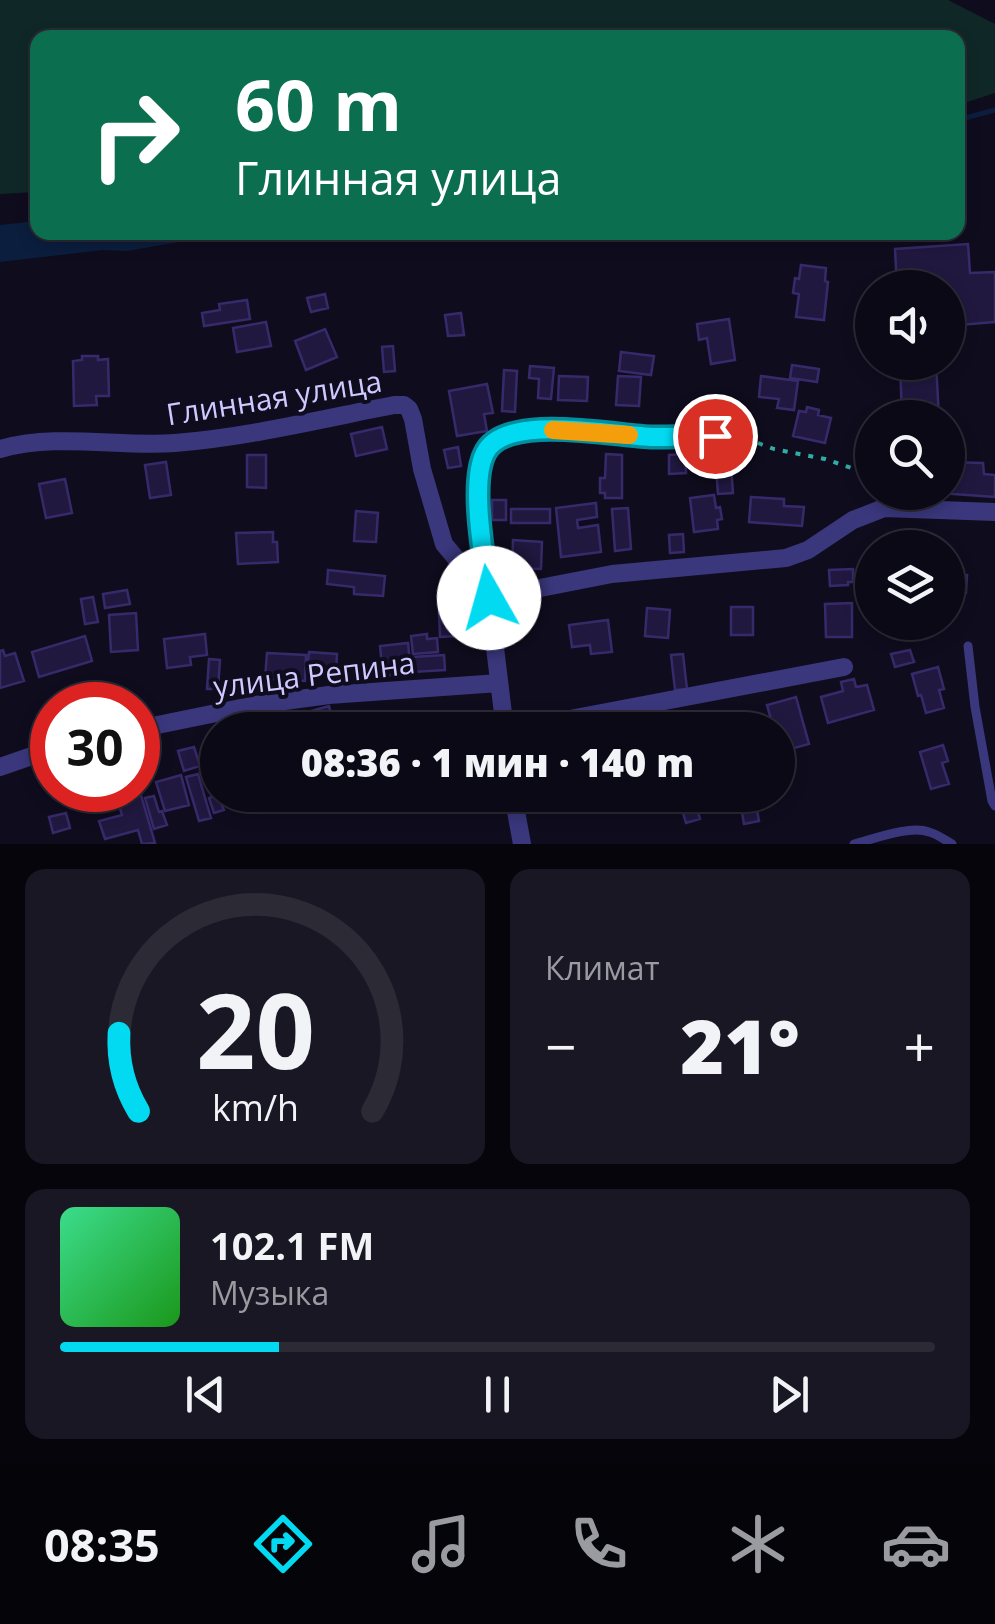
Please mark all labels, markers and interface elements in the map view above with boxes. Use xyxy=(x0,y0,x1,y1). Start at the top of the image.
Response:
text: 60 m xyxy=(235,56,402,152)
icon: right xyxy=(70,70,200,200)
text: Глинная улица xyxy=(235,147,561,208)
map controls xyxy=(855,270,965,640)
button: sound xyxy=(855,270,965,380)
street label: Глинная улица xyxy=(163,360,385,434)
pin xyxy=(673,394,758,479)
button: search xyxy=(855,400,965,510)
icon: arrive xyxy=(688,409,743,464)
button: layers xyxy=(855,530,965,640)
position arrow xyxy=(437,546,541,650)
street label: улица Репина xyxy=(211,641,417,707)
speed limit sign: 30 xyxy=(30,682,160,812)
text: 08:36 · 1 мин · 140 m xyxy=(301,736,694,788)
text: Климат xyxy=(545,946,659,989)
text: 20 xyxy=(196,958,314,1099)
text: 21° xyxy=(680,994,800,1096)
text: − xyxy=(545,1008,576,1083)
text: + xyxy=(904,1008,935,1083)
text: km/h xyxy=(212,1083,298,1131)
text: 102.1 FM xyxy=(210,1219,374,1271)
text: Музыка xyxy=(210,1271,329,1314)
icon: previous xyxy=(178,1367,233,1422)
icon: pause xyxy=(470,1367,525,1422)
icon: next xyxy=(762,1367,817,1422)
icon: directions xyxy=(248,1509,318,1579)
icon: music xyxy=(406,1509,476,1579)
icon: phone xyxy=(564,1509,634,1579)
icon: climate xyxy=(723,1509,793,1579)
icon: car xyxy=(881,1509,951,1579)
text: 08:35 xyxy=(44,1514,160,1575)

